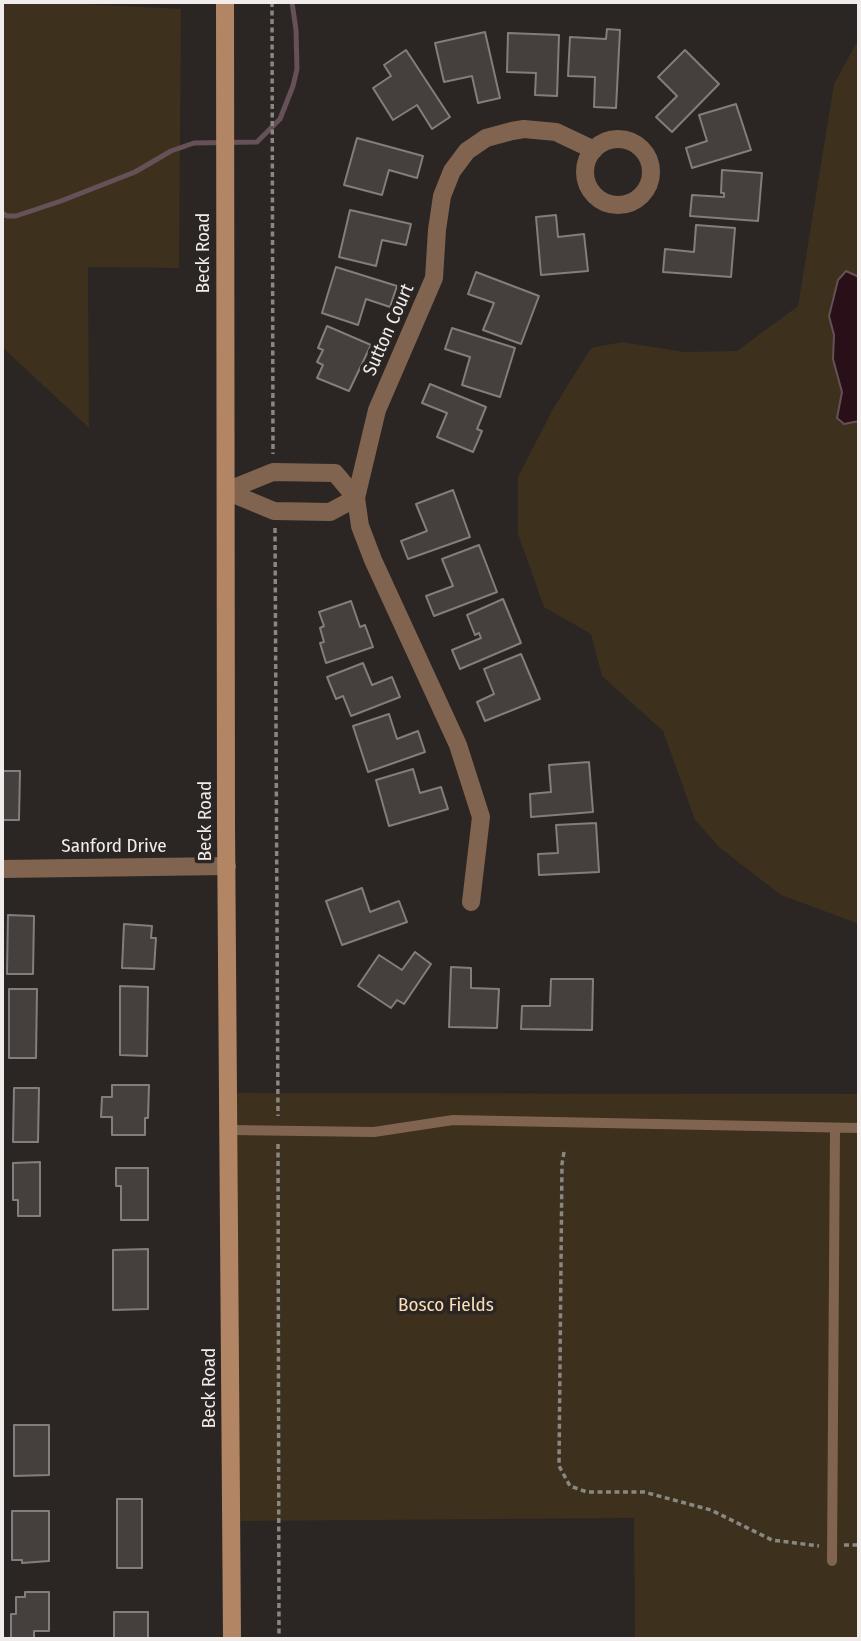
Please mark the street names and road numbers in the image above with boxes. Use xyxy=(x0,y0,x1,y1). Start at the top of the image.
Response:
street label: Beck Road xyxy=(193,213,215,293)
street label: Sutton Court xyxy=(359,281,419,379)
street label: Beck Road xyxy=(195,781,217,861)
street label: Sanford Drive xyxy=(61,836,167,858)
street label: Beck Road xyxy=(199,1348,221,1428)

